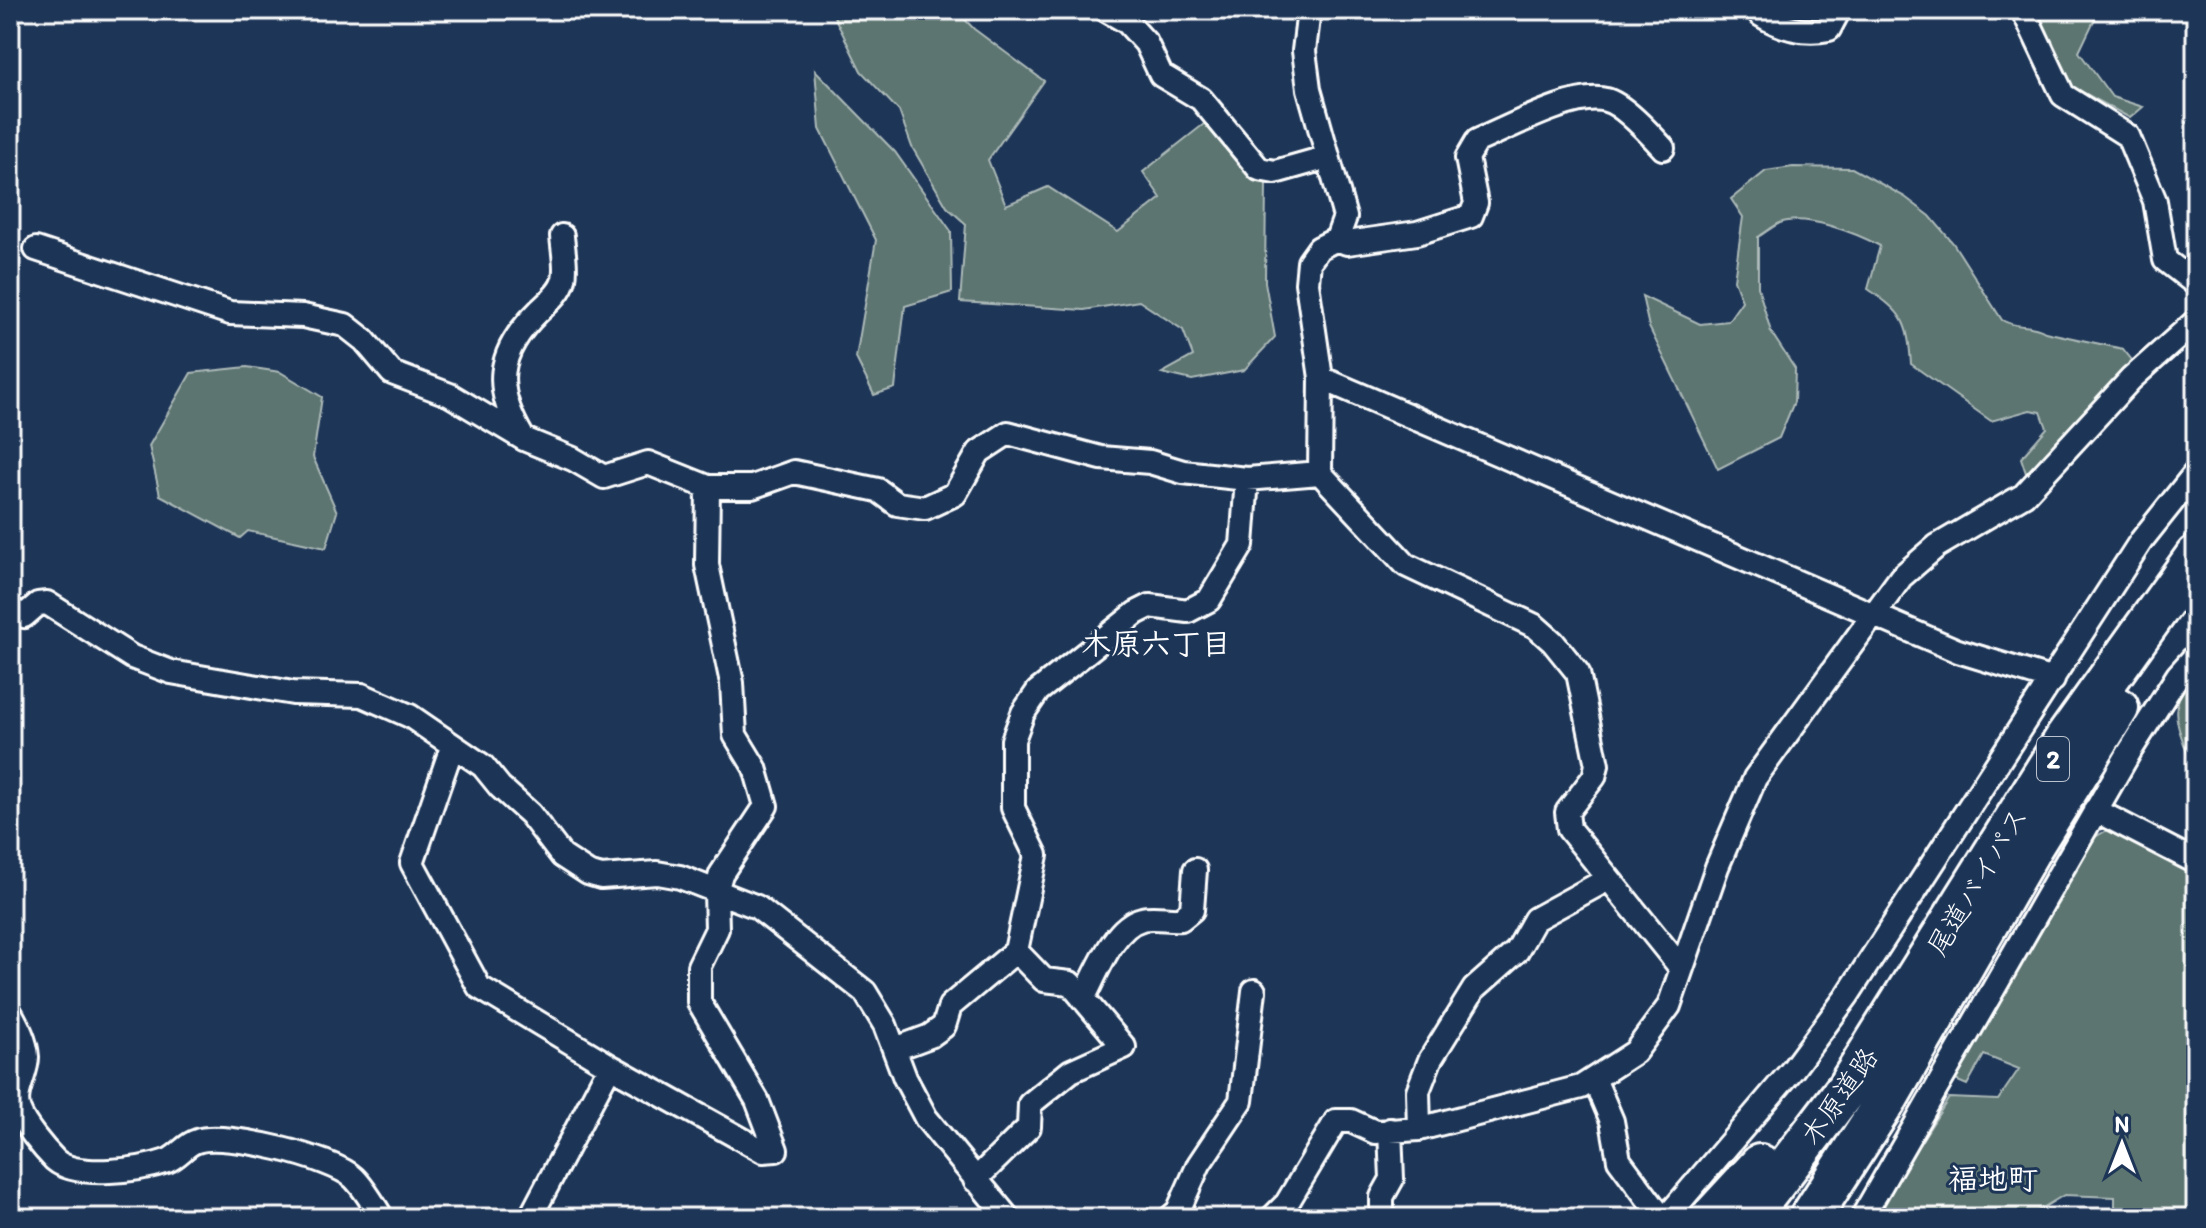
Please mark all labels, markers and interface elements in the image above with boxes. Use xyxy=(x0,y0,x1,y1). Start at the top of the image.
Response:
district label: 木原六丁目 xyxy=(1081,625,1231,662)
road number: 2 xyxy=(2037,737,2069,781)
street label: 尾道バイパス xyxy=(1919,800,2035,962)
street label: 木原道路 xyxy=(1793,1040,1885,1152)
north arrow xyxy=(2082,1104,2162,1184)
text: N xyxy=(2115,1111,2129,1138)
district label: 福地町 xyxy=(1948,1160,2038,1197)

